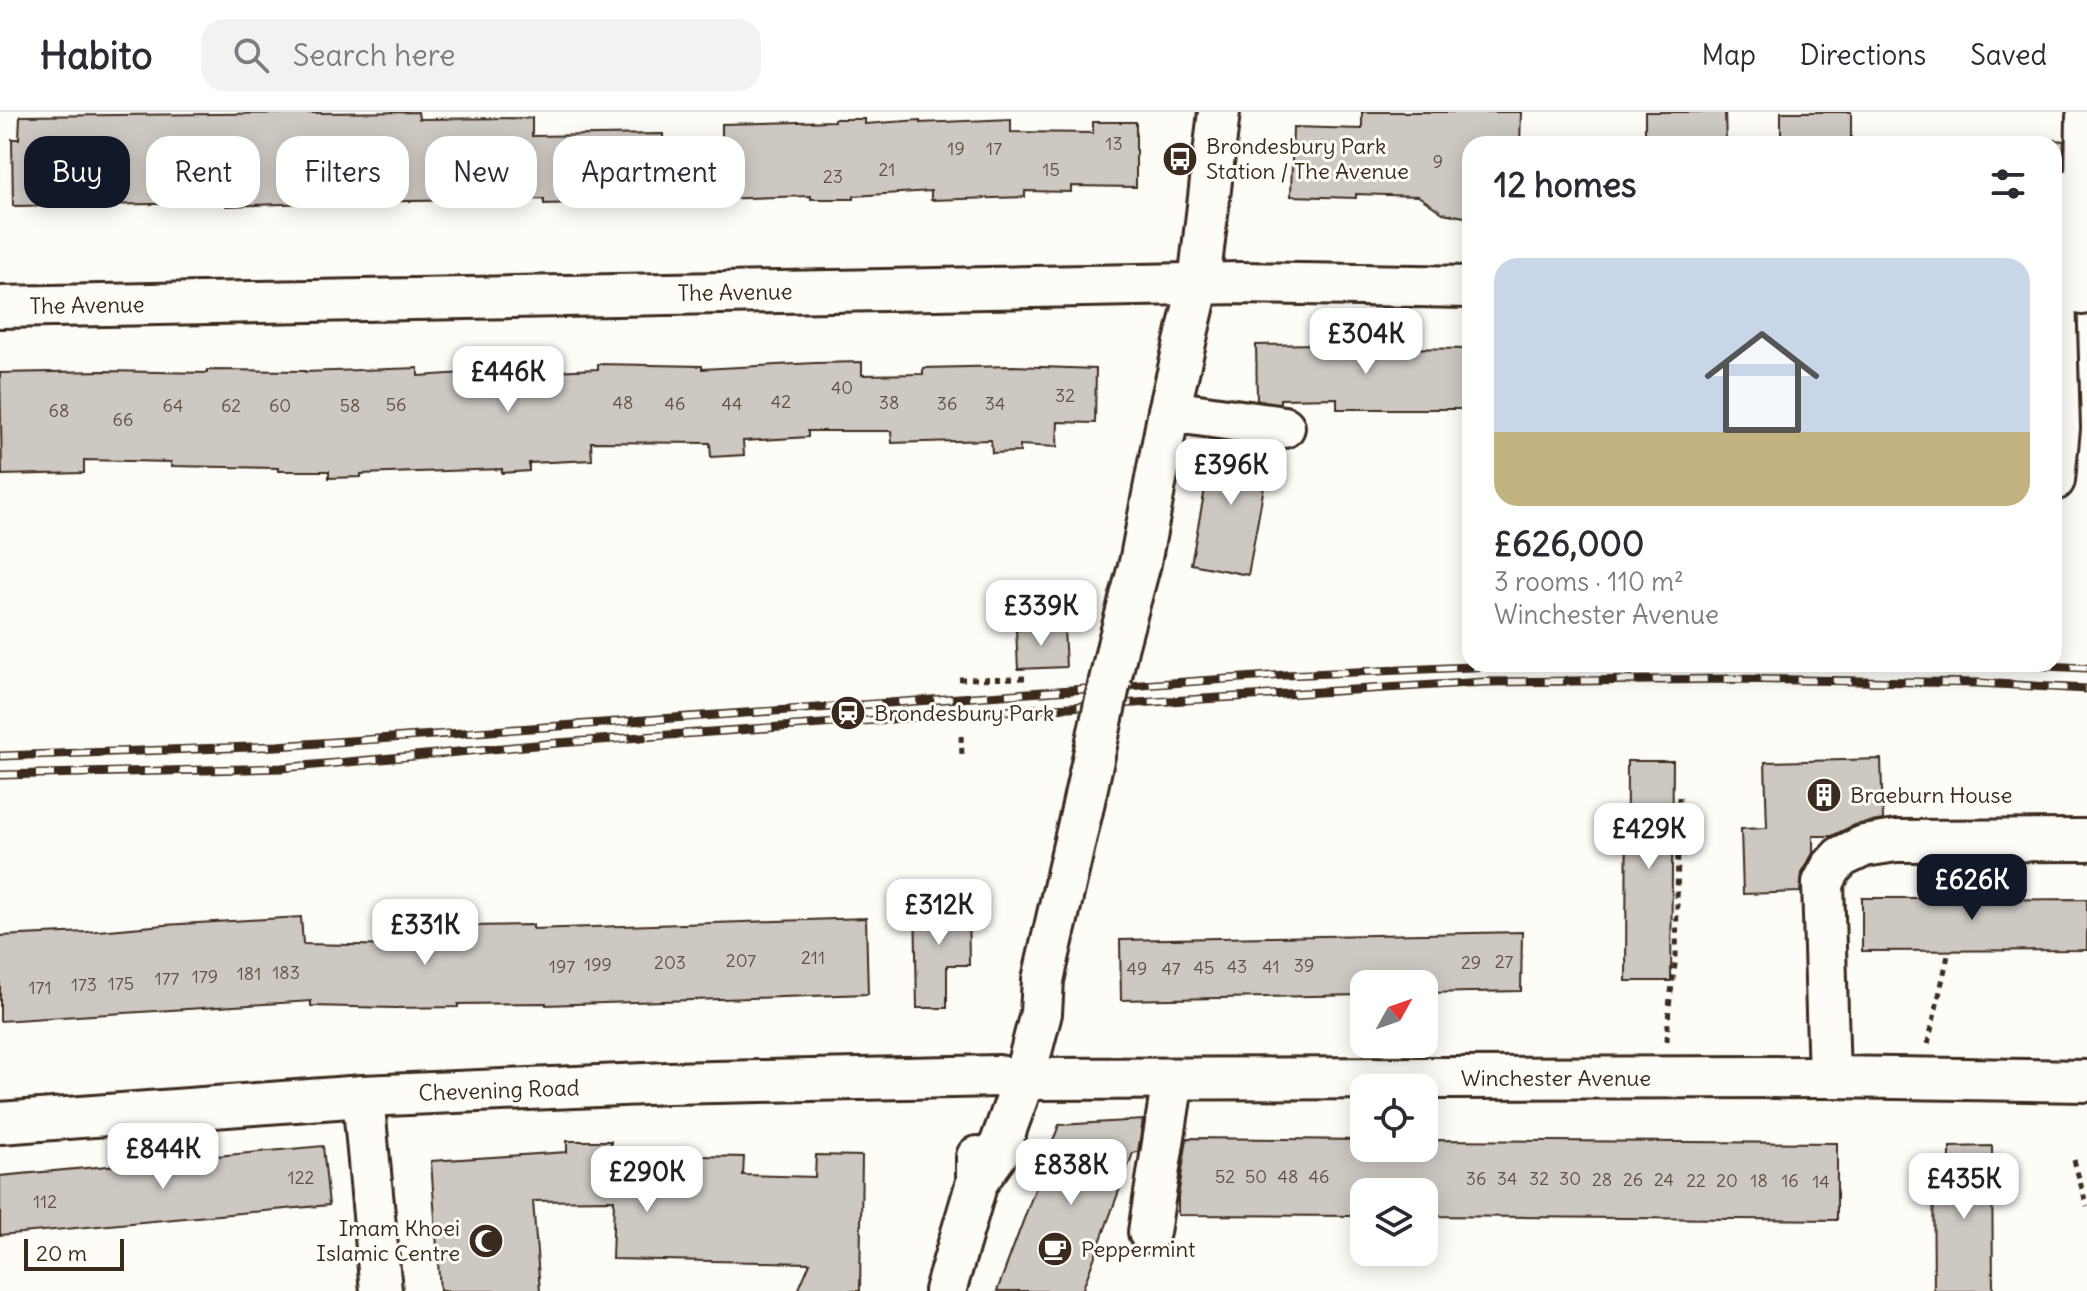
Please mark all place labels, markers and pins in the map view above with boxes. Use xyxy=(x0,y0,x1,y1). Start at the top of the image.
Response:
place label: Brondesbury Park Station / The Avenue xyxy=(1206,132,1409,185)
bus stop icon: Brondesbury Park Station / The Avenue xyxy=(1161,140,1199,178)
pin: £304K xyxy=(1310,308,1422,376)
pin: £446K xyxy=(452,346,564,414)
pin: £396K xyxy=(1175,439,1287,507)
pin: £339K xyxy=(985,580,1097,648)
station icon: Brondesbury Park xyxy=(829,694,867,732)
place label: Brondesbury Park xyxy=(874,699,1054,727)
building icon: Braeburn House xyxy=(1805,776,1843,814)
place label: Braeburn House xyxy=(1850,781,2012,809)
pin: £429K xyxy=(1593,803,1705,871)
pin: £626K xyxy=(1916,854,2028,922)
pin: £312K xyxy=(883,879,995,947)
pin: £331K xyxy=(369,899,481,967)
pin: £844K xyxy=(107,1123,219,1191)
pin: £838K xyxy=(1015,1139,1127,1207)
pin: £290K xyxy=(591,1146,703,1214)
pin: £435K xyxy=(1908,1153,2020,1221)
place label: Imam Khoei Islamic Centre xyxy=(316,1214,460,1267)
mosque icon: Imam Khoei Islamic Centre xyxy=(467,1222,505,1260)
cafe icon: Peppermint xyxy=(1036,1230,1074,1268)
place label: Peppermint xyxy=(1081,1235,1195,1263)

